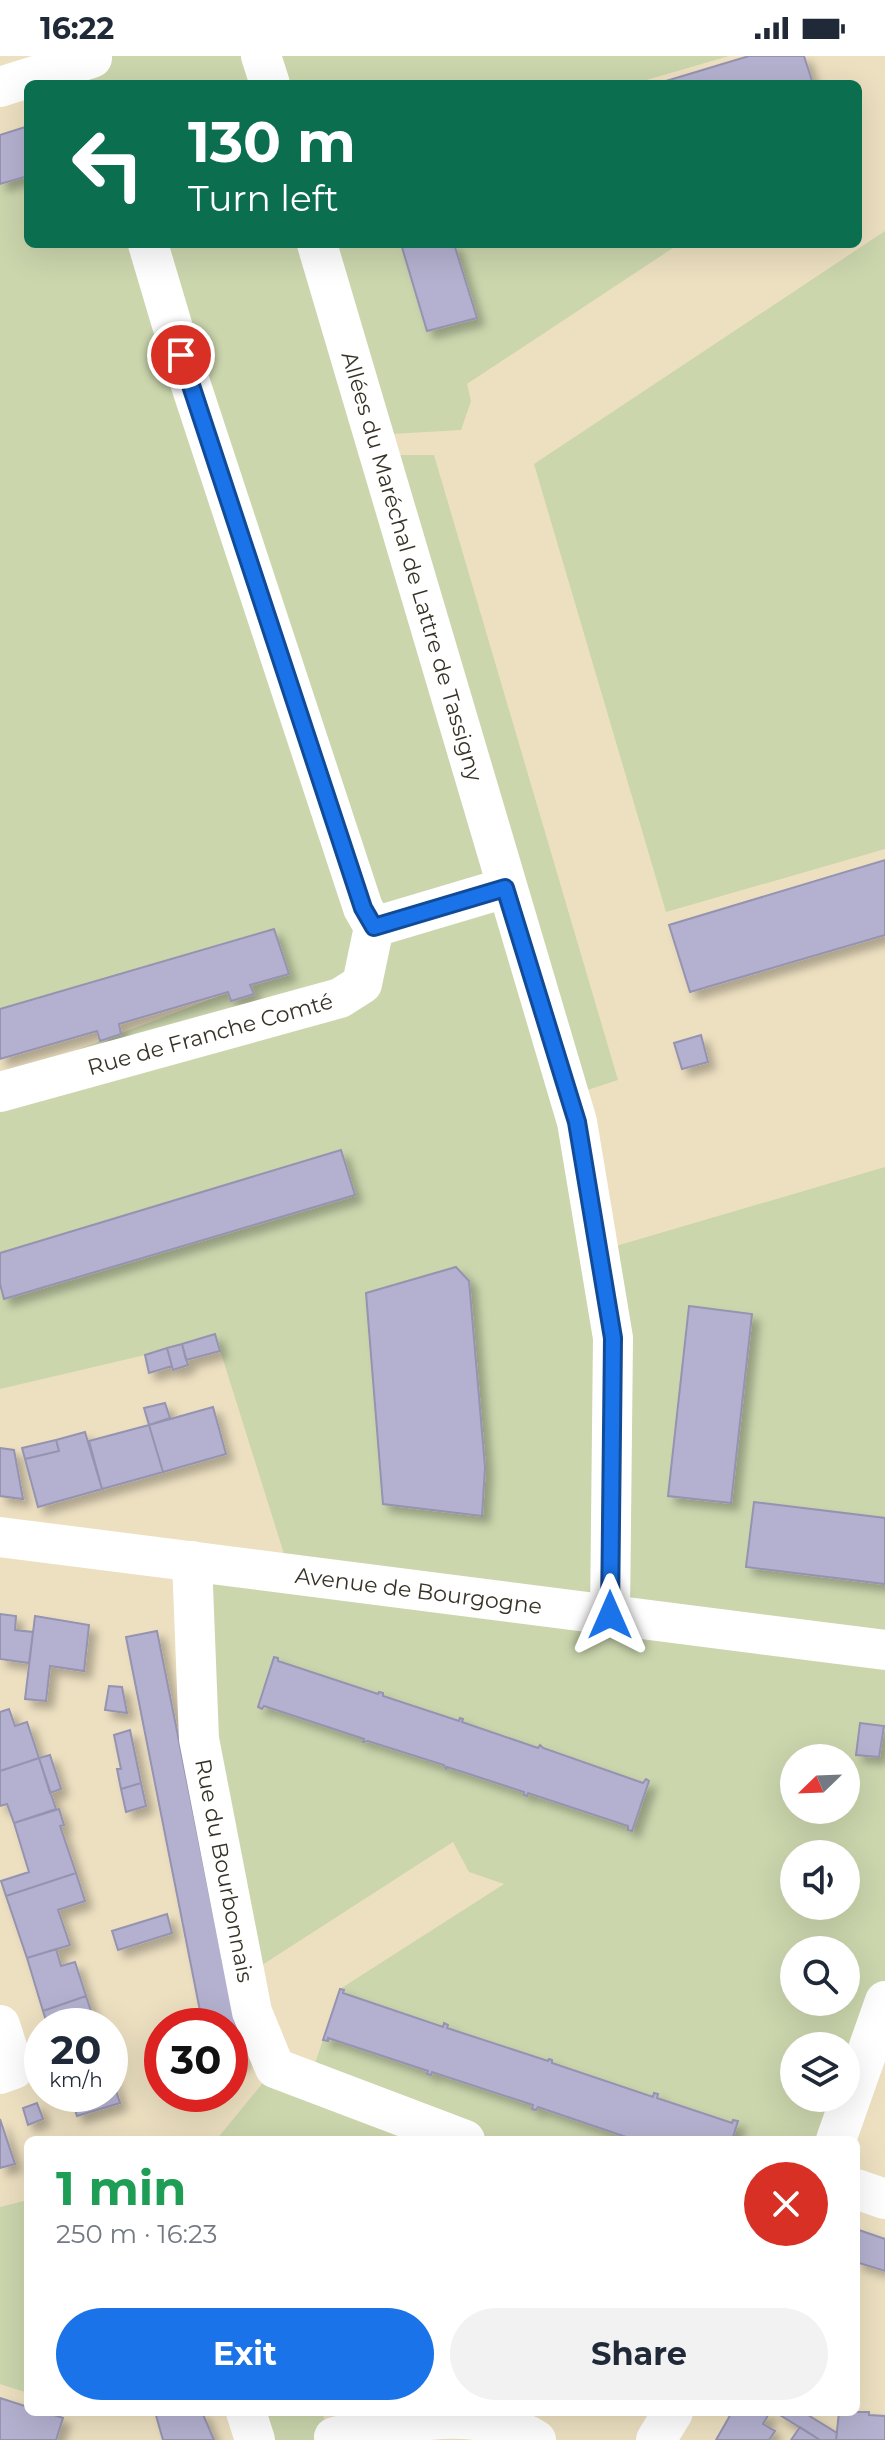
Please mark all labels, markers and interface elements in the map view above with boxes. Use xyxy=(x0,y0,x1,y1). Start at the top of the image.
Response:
text: 16:22 xyxy=(40,10,114,47)
text: 130 m xyxy=(188,108,356,176)
icon: left xyxy=(56,112,160,216)
text: Turn left xyxy=(188,176,339,220)
pin xyxy=(147,321,215,389)
icon: arrive xyxy=(159,333,203,377)
street label: Allées du Maréchal de Lattre de Tassigny xyxy=(336,348,488,784)
street label: Rue de Franche Comté xyxy=(84,988,336,1081)
street label: Avenue de Bourgogne xyxy=(293,1562,544,1620)
position arrow xyxy=(568,1573,652,1657)
north arrow xyxy=(780,1744,860,1824)
map controls xyxy=(780,1744,860,2112)
street label: Rue du Bourbonnais xyxy=(189,1756,259,1985)
button: sound xyxy=(780,1840,860,1920)
button: search xyxy=(780,1936,860,2016)
speed limit sign: 30 xyxy=(144,2008,248,2112)
text: 20 xyxy=(51,2025,101,2074)
button: layers xyxy=(780,2032,860,2112)
text: km/h xyxy=(49,2068,103,2092)
text: 1 min xyxy=(56,2159,186,2217)
button: close xyxy=(744,2162,828,2246)
text: 250 m · 16:23 xyxy=(56,2218,217,2250)
button: Exit xyxy=(56,2308,434,2400)
button: Share xyxy=(450,2308,828,2400)

